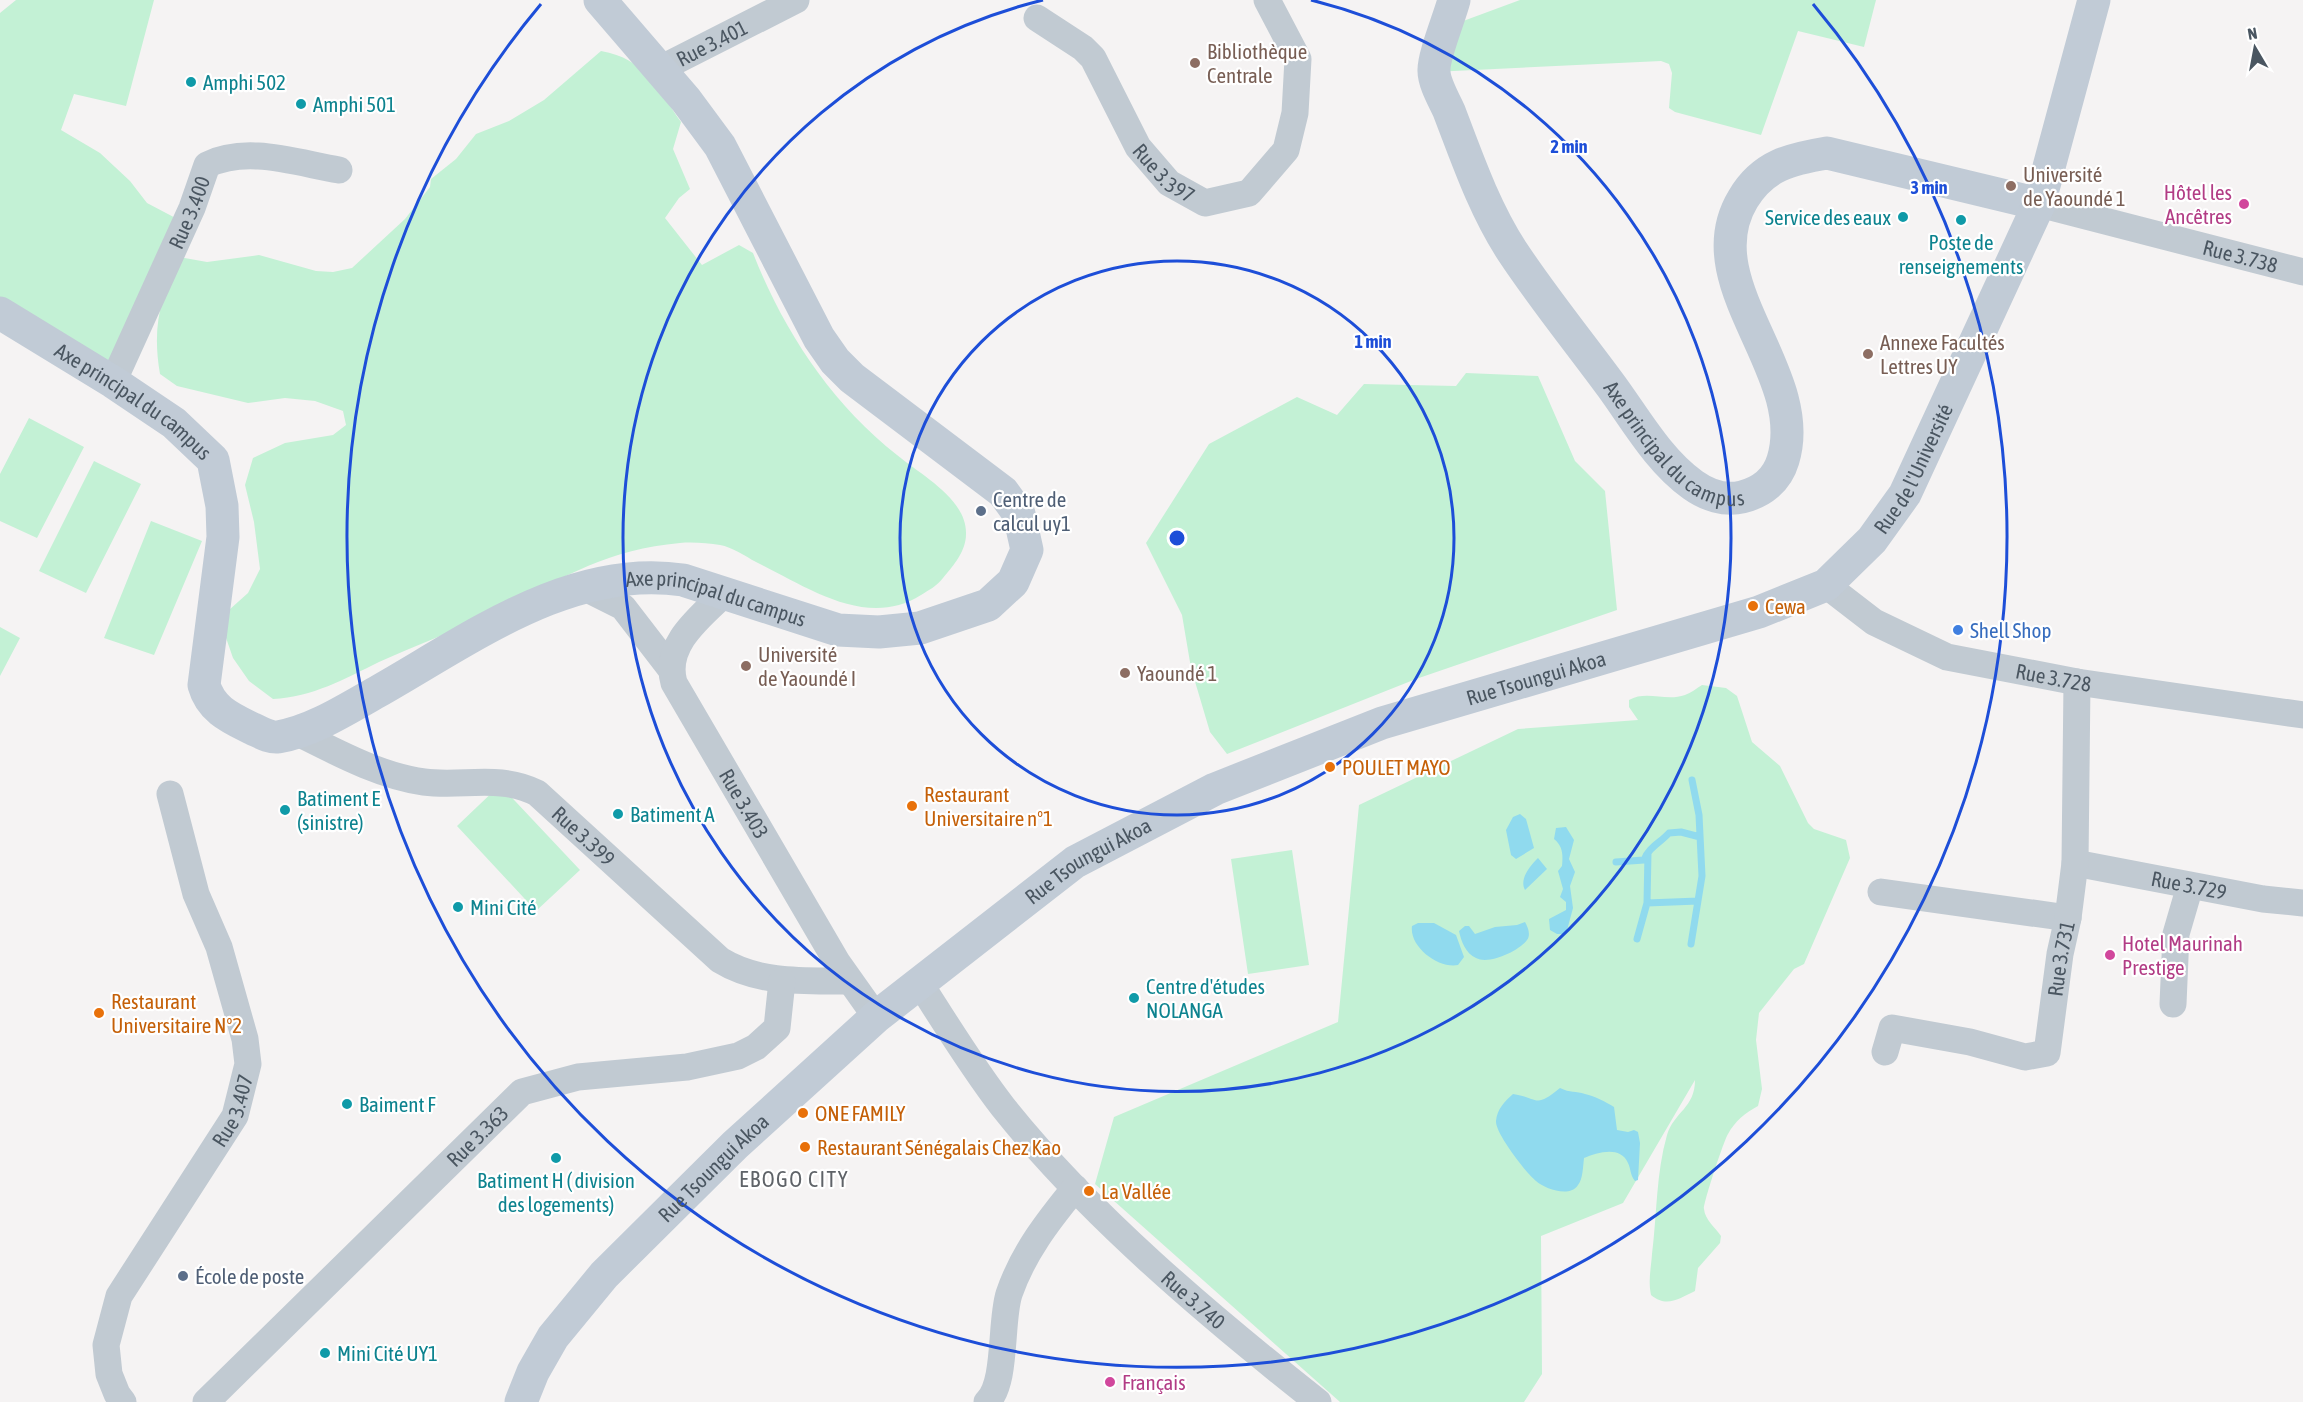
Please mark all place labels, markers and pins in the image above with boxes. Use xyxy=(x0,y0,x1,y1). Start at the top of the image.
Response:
place label: Bibliothèque Centrale xyxy=(1207,39,1307,87)
marker: Bibliothèque Centrale xyxy=(1188,56,1202,70)
place label: Amphi 502 xyxy=(203,70,286,94)
marker: Amphi 502 xyxy=(184,75,198,89)
place label: Amphi 501 xyxy=(313,92,396,116)
marker: Amphi 501 xyxy=(294,97,308,111)
place label: Université de Yaoundé 1 xyxy=(2023,162,2126,210)
marker: Université de Yaoundé 1 xyxy=(2004,179,2018,193)
place label: Hôtel les Ancêtres xyxy=(2164,180,2232,228)
marker: Hôtel les Ancêtres xyxy=(2237,197,2251,211)
place label: Service des eaux xyxy=(1765,205,1892,229)
marker: Service des eaux xyxy=(1896,210,1910,224)
marker: Poste de renseignements xyxy=(1954,213,1968,227)
place label: Poste de renseignements xyxy=(1899,230,2023,278)
place label: Annexe Facultés Lettres UY xyxy=(1880,330,2005,378)
marker: Annexe Facultés Lettres UY xyxy=(1861,347,1875,361)
place label: Centre de calcul uy1 xyxy=(993,487,1071,535)
marker: Centre de calcul uy1 xyxy=(974,504,988,518)
centre of rings xyxy=(1167,528,1187,548)
place label: Cewa xyxy=(1765,594,1806,618)
marker: Cewa xyxy=(1746,599,1760,613)
place label: Shell Shop xyxy=(1970,618,2051,642)
marker: Shell Shop xyxy=(1951,623,1965,637)
place label: Université de Yaoundé I xyxy=(758,642,856,690)
marker: Université de Yaoundé I xyxy=(739,659,753,673)
place label: Yaoundé 1 xyxy=(1137,661,1217,685)
marker: Yaoundé 1 xyxy=(1118,666,1132,680)
place label: POULET MAYO xyxy=(1342,755,1450,779)
marker: POULET MAYO xyxy=(1323,760,1337,774)
place label: Restaurant Universitaire n°1 xyxy=(924,782,1053,830)
place label: Batiment E (sinistre) xyxy=(297,786,380,834)
marker: Restaurant Universitaire n°1 xyxy=(905,799,919,813)
place label: Batiment A xyxy=(630,802,715,826)
marker: Batiment E (sinistre) xyxy=(278,803,292,817)
marker: Batiment A xyxy=(611,807,625,821)
place label: Mini Cité xyxy=(470,895,536,919)
marker: Mini Cité xyxy=(451,900,465,914)
place label: Hotel Maurinah Prestige xyxy=(2122,931,2243,979)
marker: Hotel Maurinah Prestige xyxy=(2103,948,2117,962)
place label: Centre d'études NOLANGA xyxy=(1146,974,1265,1022)
place label: Restaurant Universitaire N°2 xyxy=(111,989,242,1037)
marker: Centre d'études NOLANGA xyxy=(1127,991,1141,1005)
marker: Restaurant Universitaire N°2 xyxy=(92,1006,106,1020)
place label: Baiment F xyxy=(359,1092,436,1116)
marker: Baiment F xyxy=(340,1097,354,1111)
place label: ONE FAMILY xyxy=(815,1101,906,1125)
marker: ONE FAMILY xyxy=(796,1106,810,1120)
place label: Restaurant Sénégalais Chez Kao xyxy=(817,1135,1061,1159)
marker: Restaurant Sénégalais Chez Kao xyxy=(798,1140,812,1154)
marker: Batiment H ( division des logements) xyxy=(549,1151,563,1165)
place label: Batiment H ( division des logements) xyxy=(477,1168,635,1216)
place label: La Vallée xyxy=(1101,1179,1171,1203)
marker: La Vallée xyxy=(1082,1184,1096,1198)
place label: École de poste xyxy=(195,1264,304,1288)
marker: École de poste xyxy=(176,1269,190,1283)
place label: Mini Cité UY1 xyxy=(337,1341,438,1365)
marker: Mini Cité UY1 xyxy=(318,1346,332,1360)
place label: Français xyxy=(1122,1370,1186,1394)
marker: Français xyxy=(1103,1375,1117,1389)

